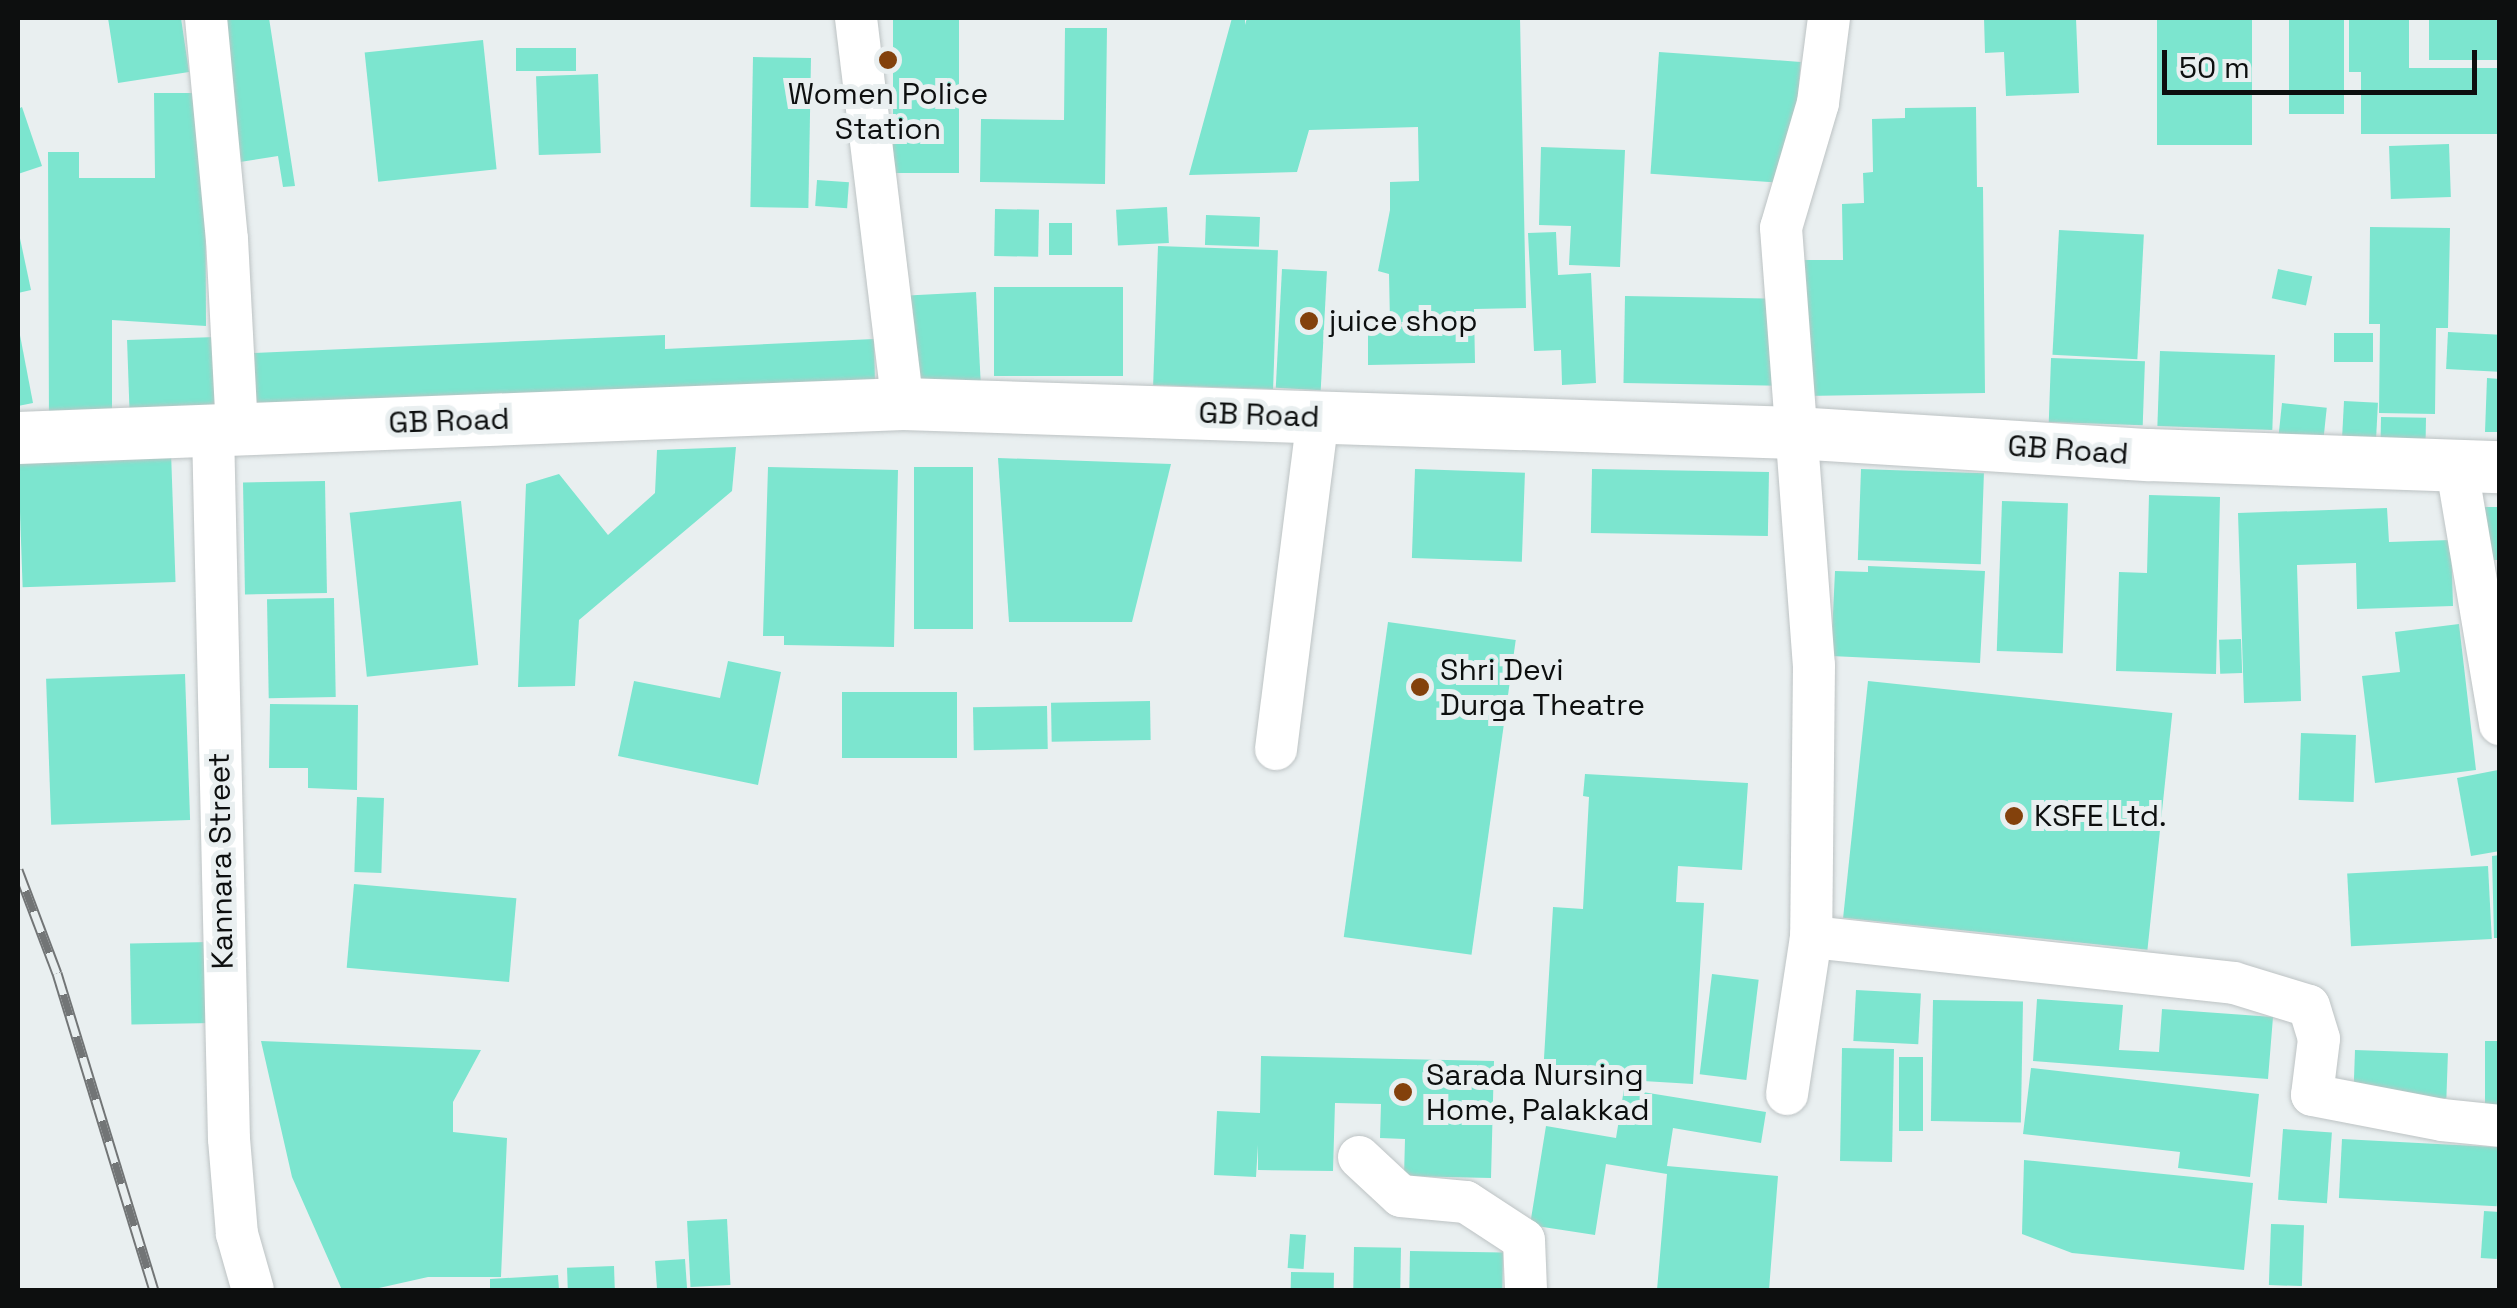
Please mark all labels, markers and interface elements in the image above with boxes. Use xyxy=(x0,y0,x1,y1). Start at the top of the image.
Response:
scale bar xyxy=(2167,30,2482,92)
text: 50 m xyxy=(2179,48,2250,87)
marker: Women Police Station xyxy=(877,49,899,71)
place label: Women Police Station xyxy=(788,76,988,146)
place label: juice shop xyxy=(1329,303,1478,339)
marker: juice shop xyxy=(1298,310,1320,332)
street label: GB Road xyxy=(1198,395,1320,435)
street label: GB Road xyxy=(388,401,510,441)
street label: GB Road xyxy=(2006,428,2130,472)
place label: Shri Devi Durga Theatre xyxy=(1440,652,1646,722)
marker: Shri Devi Durga Theatre xyxy=(1409,676,1431,698)
street label: Kannara Street xyxy=(201,752,241,970)
place label: KSFE Ltd. xyxy=(2034,798,2167,834)
marker: KSFE Ltd. xyxy=(2003,805,2025,827)
place label: Sarada Nursing Home, Palakkad xyxy=(1426,1057,1650,1128)
marker: Sarada Nursing Home, Palakkad xyxy=(1390,1079,1416,1105)

